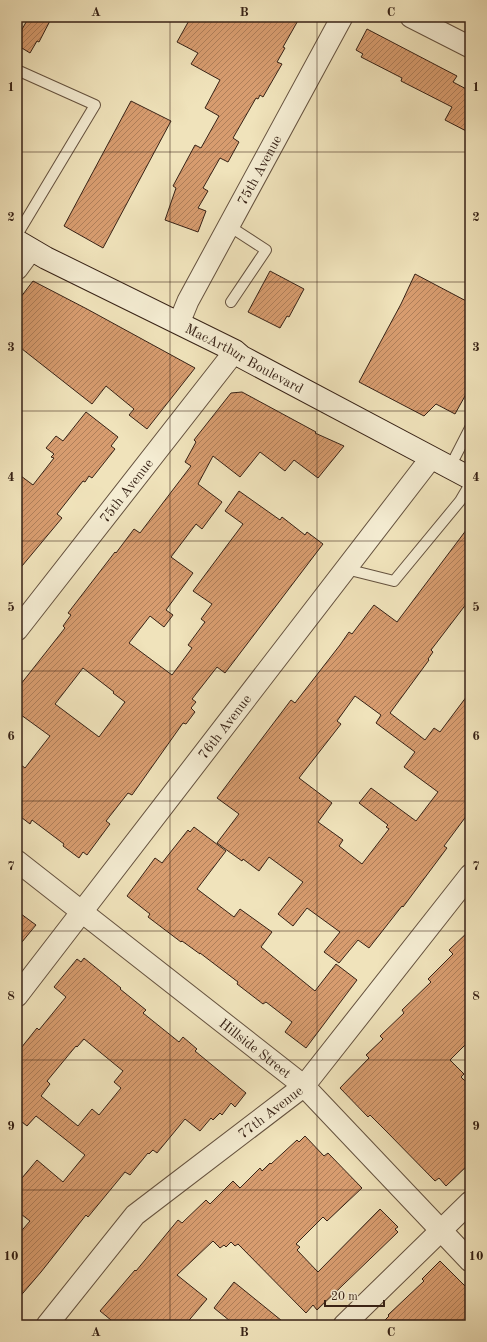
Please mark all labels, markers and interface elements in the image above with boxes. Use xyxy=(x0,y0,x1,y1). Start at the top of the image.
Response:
text: A xyxy=(91,6,101,19)
text: B xyxy=(239,6,249,19)
text: C xyxy=(387,6,395,19)
text: 1 xyxy=(7,81,15,94)
text: 1 xyxy=(472,81,480,94)
street label: 75th Avenue xyxy=(235,133,285,208)
text: 2 xyxy=(7,211,15,224)
text: 2 xyxy=(472,211,480,224)
street label: MacArthur Boulevard xyxy=(183,322,305,396)
text: 3 xyxy=(7,341,15,354)
text: 3 xyxy=(472,341,480,354)
street label: 75th Avenue xyxy=(97,456,156,526)
text: 4 xyxy=(7,471,15,484)
text: 4 xyxy=(472,471,480,484)
text: 5 xyxy=(7,601,15,614)
text: 5 xyxy=(472,601,480,614)
street label: 76th Avenue xyxy=(196,692,254,762)
text: 6 xyxy=(7,730,15,743)
text: 6 xyxy=(472,730,480,743)
text: 7 xyxy=(7,860,15,873)
text: 7 xyxy=(472,860,480,873)
text: 8 xyxy=(7,990,15,1003)
text: 8 xyxy=(472,990,480,1003)
street label: Hillside Street xyxy=(216,1016,294,1081)
street label: 77th Avenue xyxy=(236,1084,306,1142)
text: 9 xyxy=(7,1120,15,1133)
text: 9 xyxy=(472,1120,480,1133)
text: 10 xyxy=(3,1250,19,1263)
text: 10 xyxy=(468,1250,484,1263)
scale bar xyxy=(325,1282,384,1308)
text: 20 m xyxy=(331,1291,358,1303)
text: A xyxy=(91,1326,101,1339)
text: B xyxy=(239,1326,249,1339)
text: C xyxy=(387,1326,395,1339)

